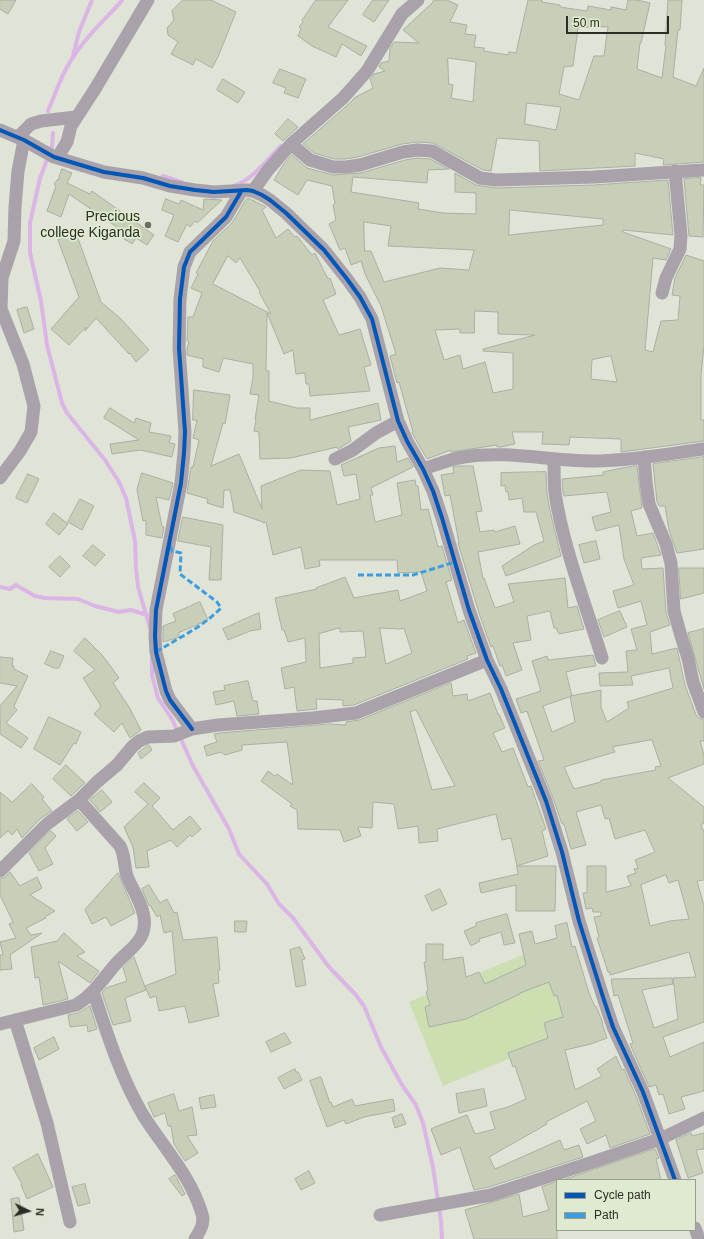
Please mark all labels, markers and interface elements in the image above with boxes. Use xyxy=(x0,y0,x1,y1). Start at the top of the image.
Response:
scale bar xyxy=(568,8,671,34)
text: 50 m xyxy=(573,16,600,30)
place label: Precious college Kiganda xyxy=(40,209,140,242)
marker: Precious college Kiganda xyxy=(143,220,153,230)
legend xyxy=(556,1179,696,1231)
text: Cycle path xyxy=(594,1188,651,1202)
north arrow xyxy=(8,1191,48,1231)
text: N xyxy=(34,1208,46,1217)
text: Path xyxy=(594,1208,619,1222)

